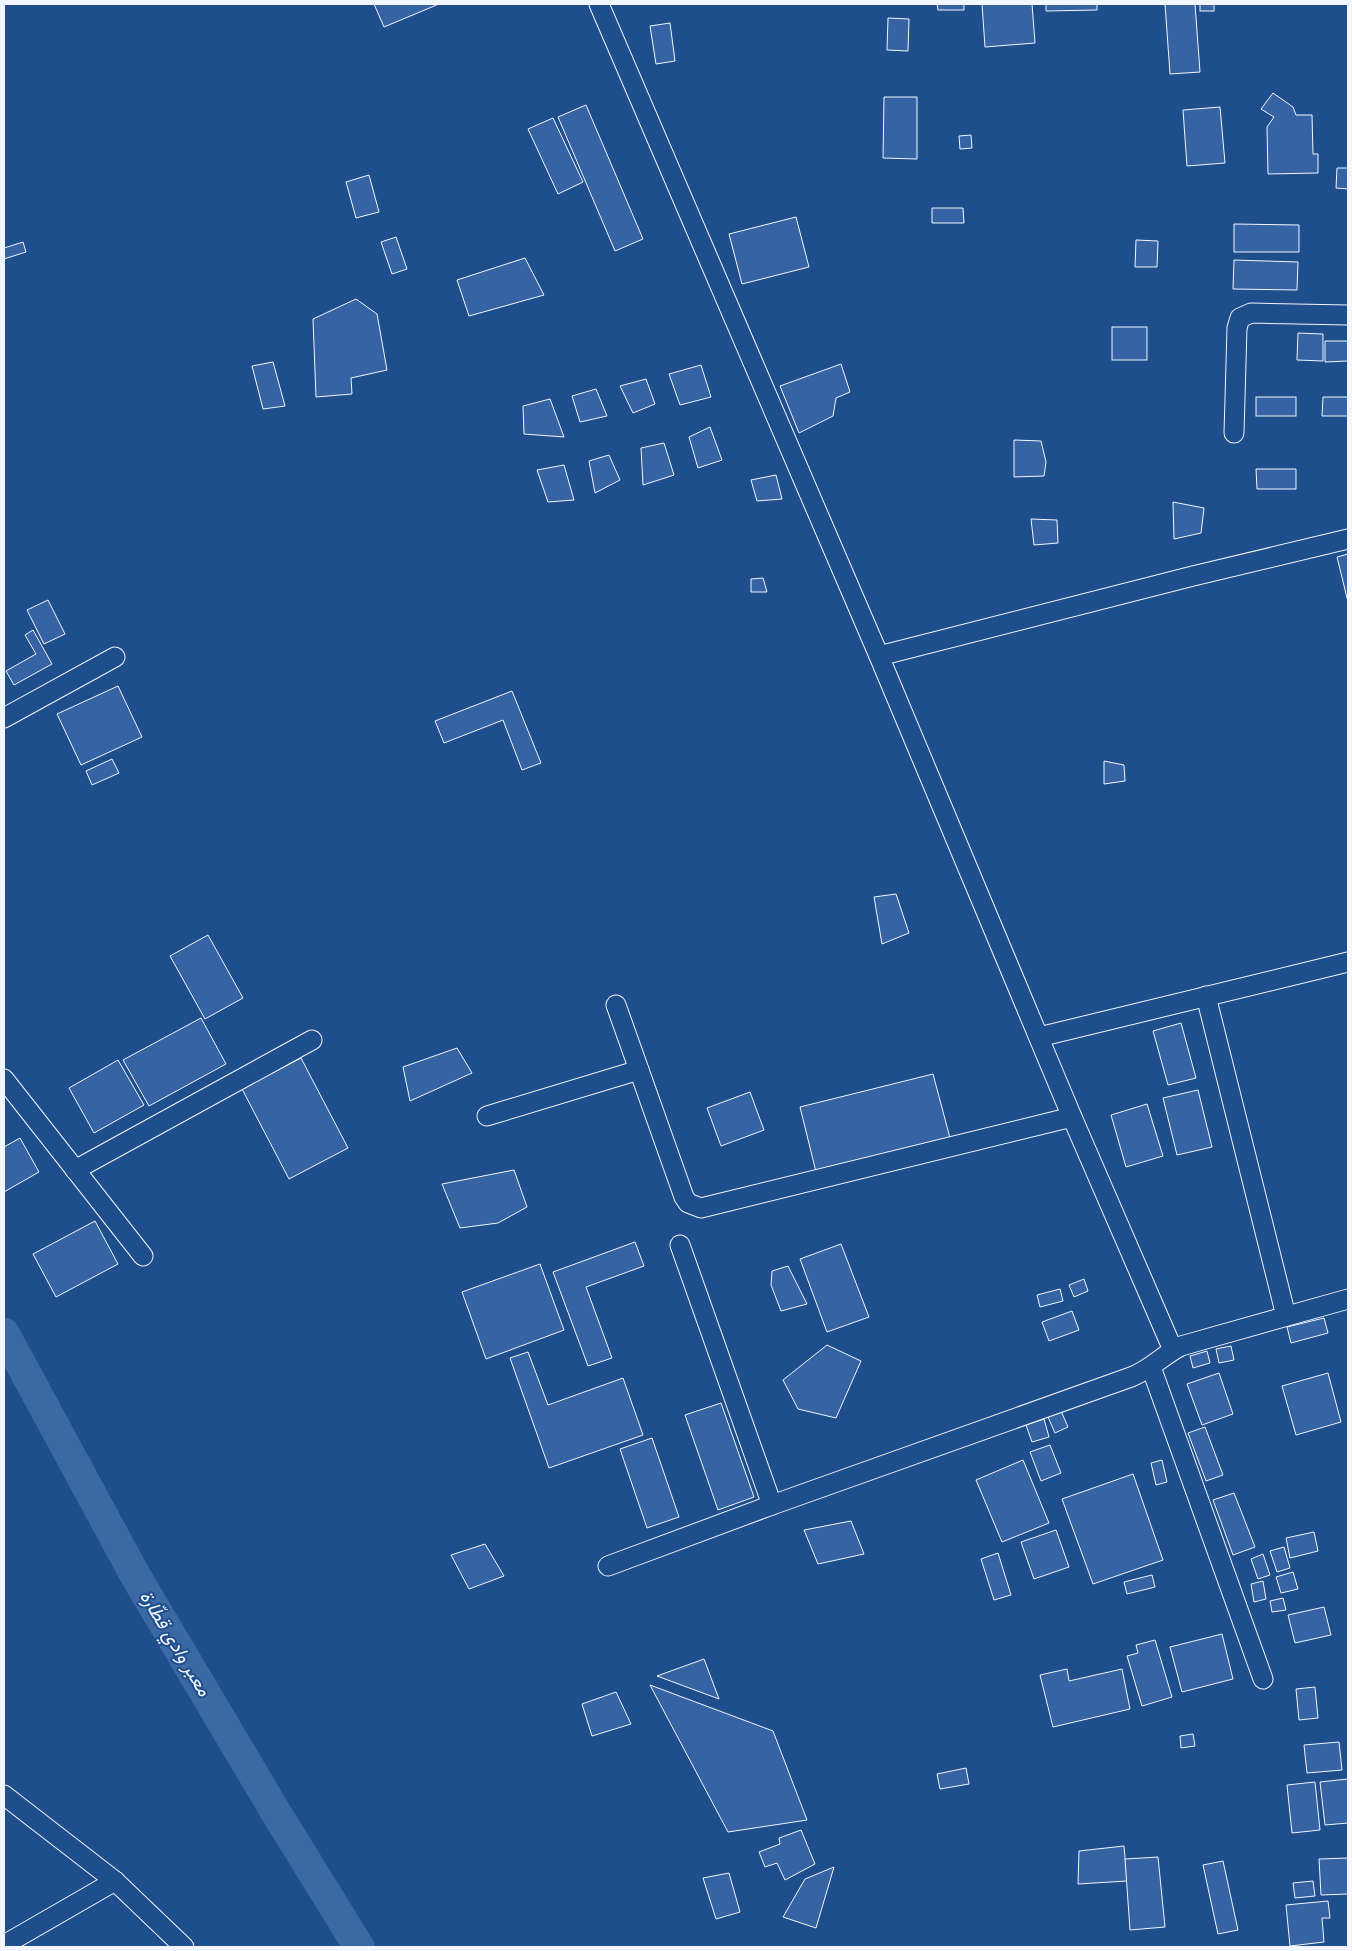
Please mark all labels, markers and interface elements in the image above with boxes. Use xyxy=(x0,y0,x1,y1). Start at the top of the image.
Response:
water label: معبر وادي قطّارة xyxy=(132,1586,217,1703)

